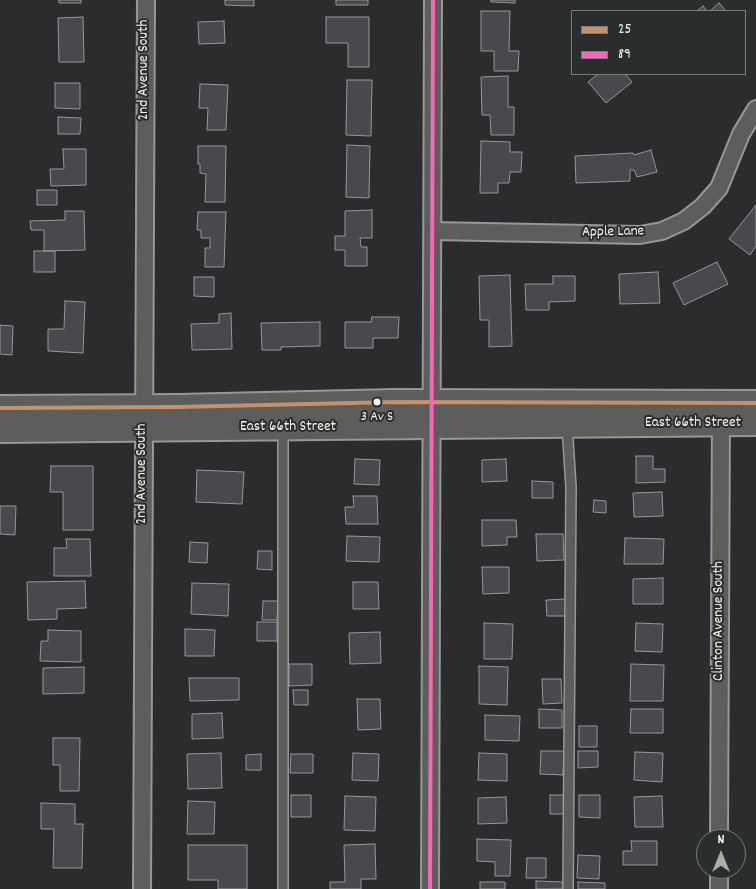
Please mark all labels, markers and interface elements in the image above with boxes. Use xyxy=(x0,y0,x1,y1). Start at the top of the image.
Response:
legend xyxy=(571,10,746,75)
text: 25 xyxy=(618,19,632,41)
street label: 2nd Avenue South xyxy=(136,20,154,120)
text: 89 xyxy=(618,44,631,66)
street label: Apple Lane xyxy=(582,223,644,243)
marker: 3 Av S xyxy=(372,397,382,407)
place label: 3 Av S xyxy=(361,410,393,426)
street label: East 66th Street xyxy=(645,415,741,433)
street label: East 66th Street xyxy=(240,419,336,437)
street label: 2nd Avenue South xyxy=(134,424,152,524)
street label: Clinton Avenue South xyxy=(711,561,729,681)
north arrow xyxy=(696,829,746,879)
text: N xyxy=(718,830,724,850)

